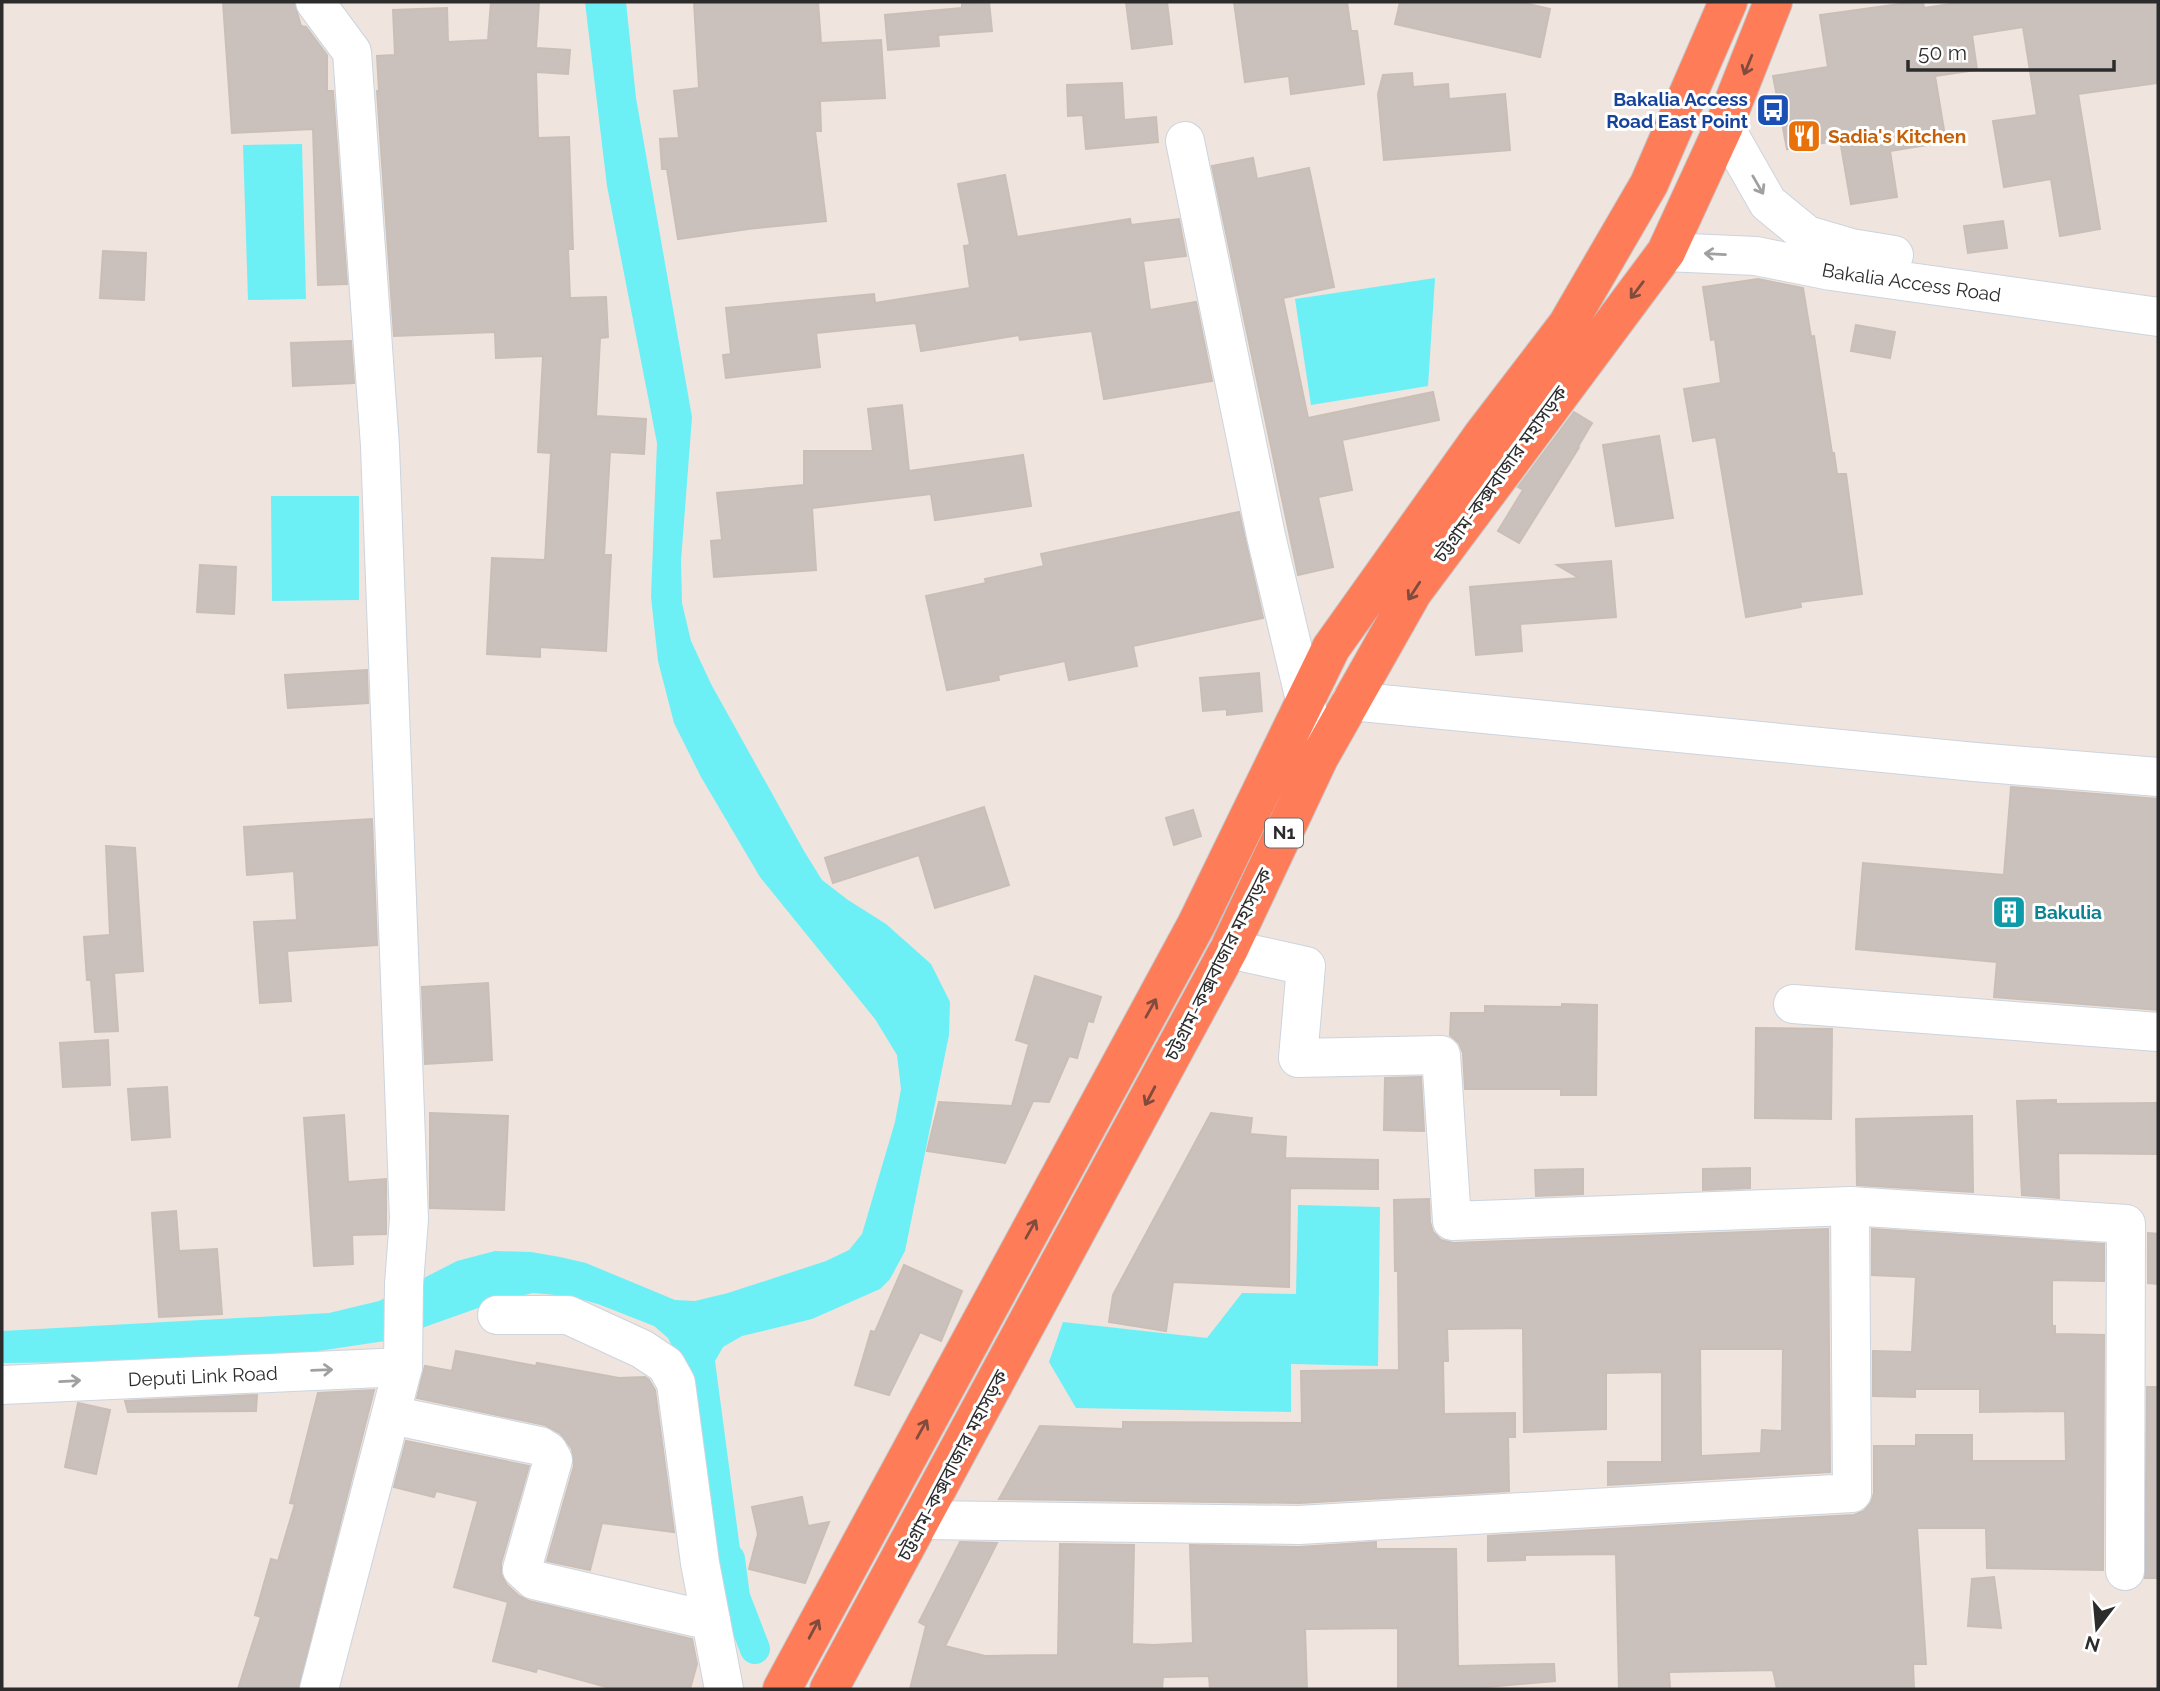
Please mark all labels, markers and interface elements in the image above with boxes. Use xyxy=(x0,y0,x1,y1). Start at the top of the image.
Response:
scale bar xyxy=(1908,28,2114,72)
text: 50 m xyxy=(1918,40,1967,65)
one-way arrow xyxy=(1741,54,1754,76)
place label: Bakalia Access Road East Point xyxy=(1606,88,1749,132)
bus stop icon: Bakalia Access Road East Point xyxy=(1754,91,1792,129)
restaurant icon: Sadia's Kitchen xyxy=(1785,117,1823,155)
place label: Sadia's Kitchen xyxy=(1828,125,1966,147)
one-way arrow xyxy=(1751,175,1765,195)
one-way arrow xyxy=(1704,248,1727,261)
street label: Bakalia Access Road xyxy=(1820,258,2003,306)
one-way arrow xyxy=(1630,280,1644,299)
street label: চট্টগ্রাম-কক্সবাজার মহাসড়ক xyxy=(1428,381,1572,567)
one-way arrow xyxy=(1407,581,1421,601)
road number: N1 xyxy=(1265,818,1303,848)
street label: চট্টগ্রাম-কক্সবাজার মহাসড়ক xyxy=(1159,864,1276,1065)
building icon: Bakulia xyxy=(1990,893,2028,931)
place label: Bakulia xyxy=(2034,901,2102,923)
one-way arrow xyxy=(1144,998,1158,1018)
one-way arrow xyxy=(1143,1085,1156,1106)
one-way arrow xyxy=(1024,1219,1038,1240)
street label: Deputi Link Road xyxy=(127,1362,278,1390)
one-way arrow xyxy=(310,1364,333,1377)
street label: চট্টগ্রাম-কক্সবাজার মহাসড়ক xyxy=(892,1365,1012,1565)
one-way arrow xyxy=(58,1375,81,1388)
one-way arrow xyxy=(916,1419,929,1440)
north arrow xyxy=(2062,1593,2132,1663)
one-way arrow xyxy=(808,1619,821,1640)
text: N xyxy=(2082,1632,2102,1657)

